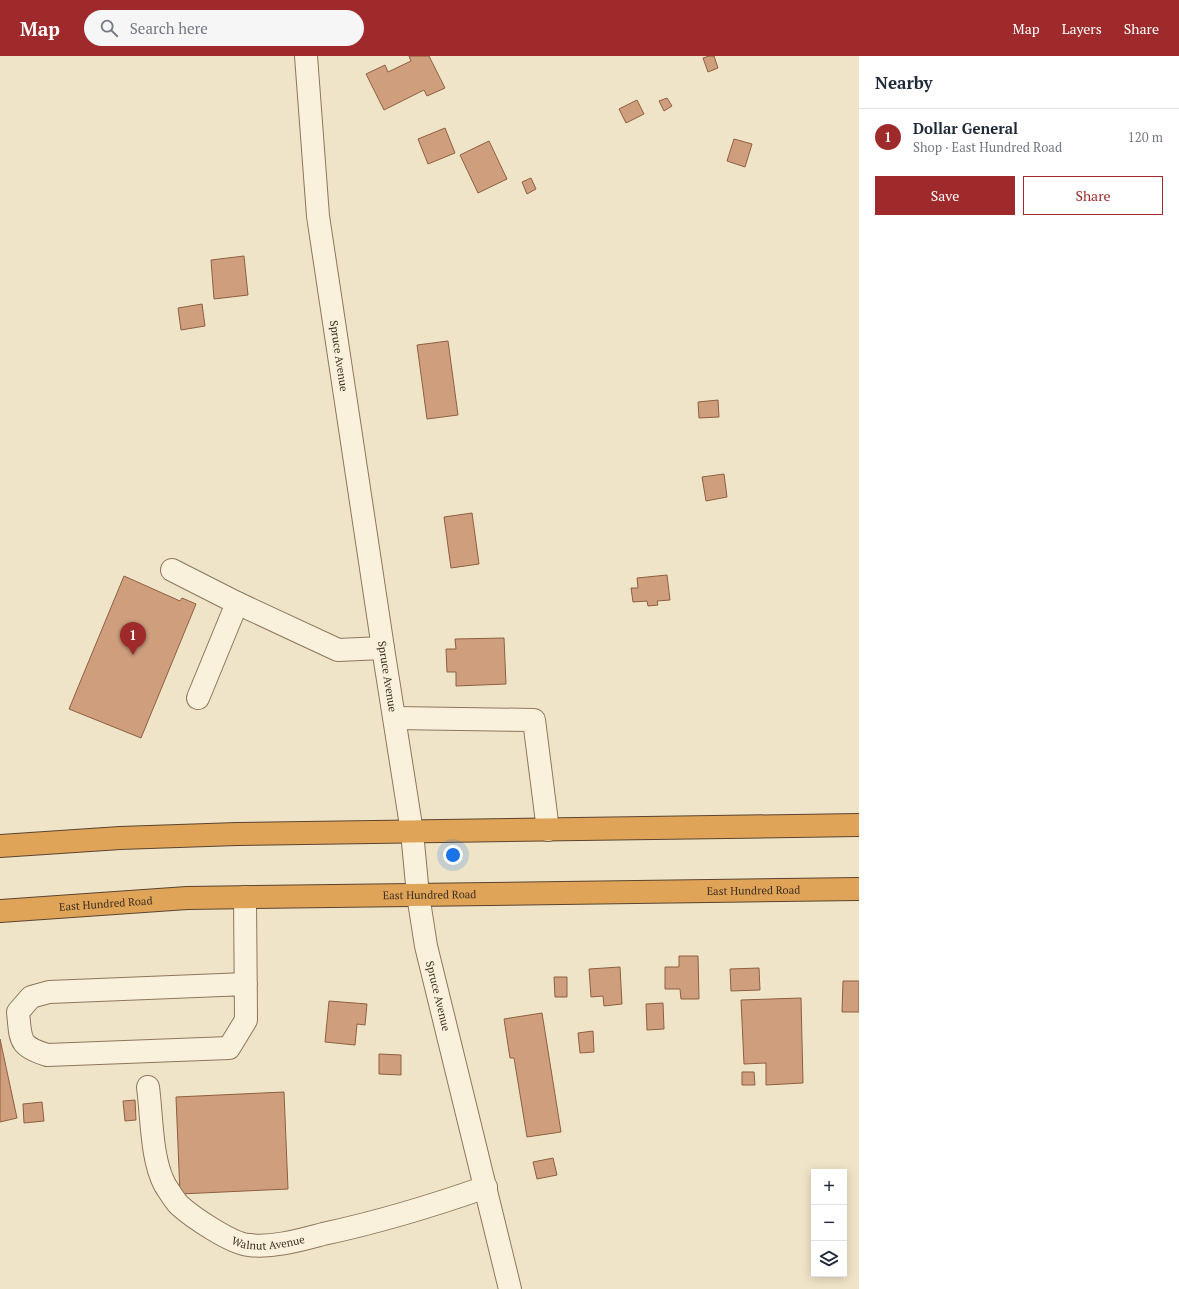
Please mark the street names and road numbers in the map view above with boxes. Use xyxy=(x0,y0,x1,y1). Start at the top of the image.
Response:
street label: Spruce Avenue xyxy=(327,319,351,393)
street label: Spruce Avenue xyxy=(375,640,400,713)
street label: East Hundred Road xyxy=(707,883,800,898)
street label: East Hundred Road xyxy=(383,887,476,902)
street label: East Hundred Road xyxy=(59,893,153,914)
street label: Spruce Avenue xyxy=(423,960,454,1033)
street label: Walnut Avenue xyxy=(230,1232,307,1253)

